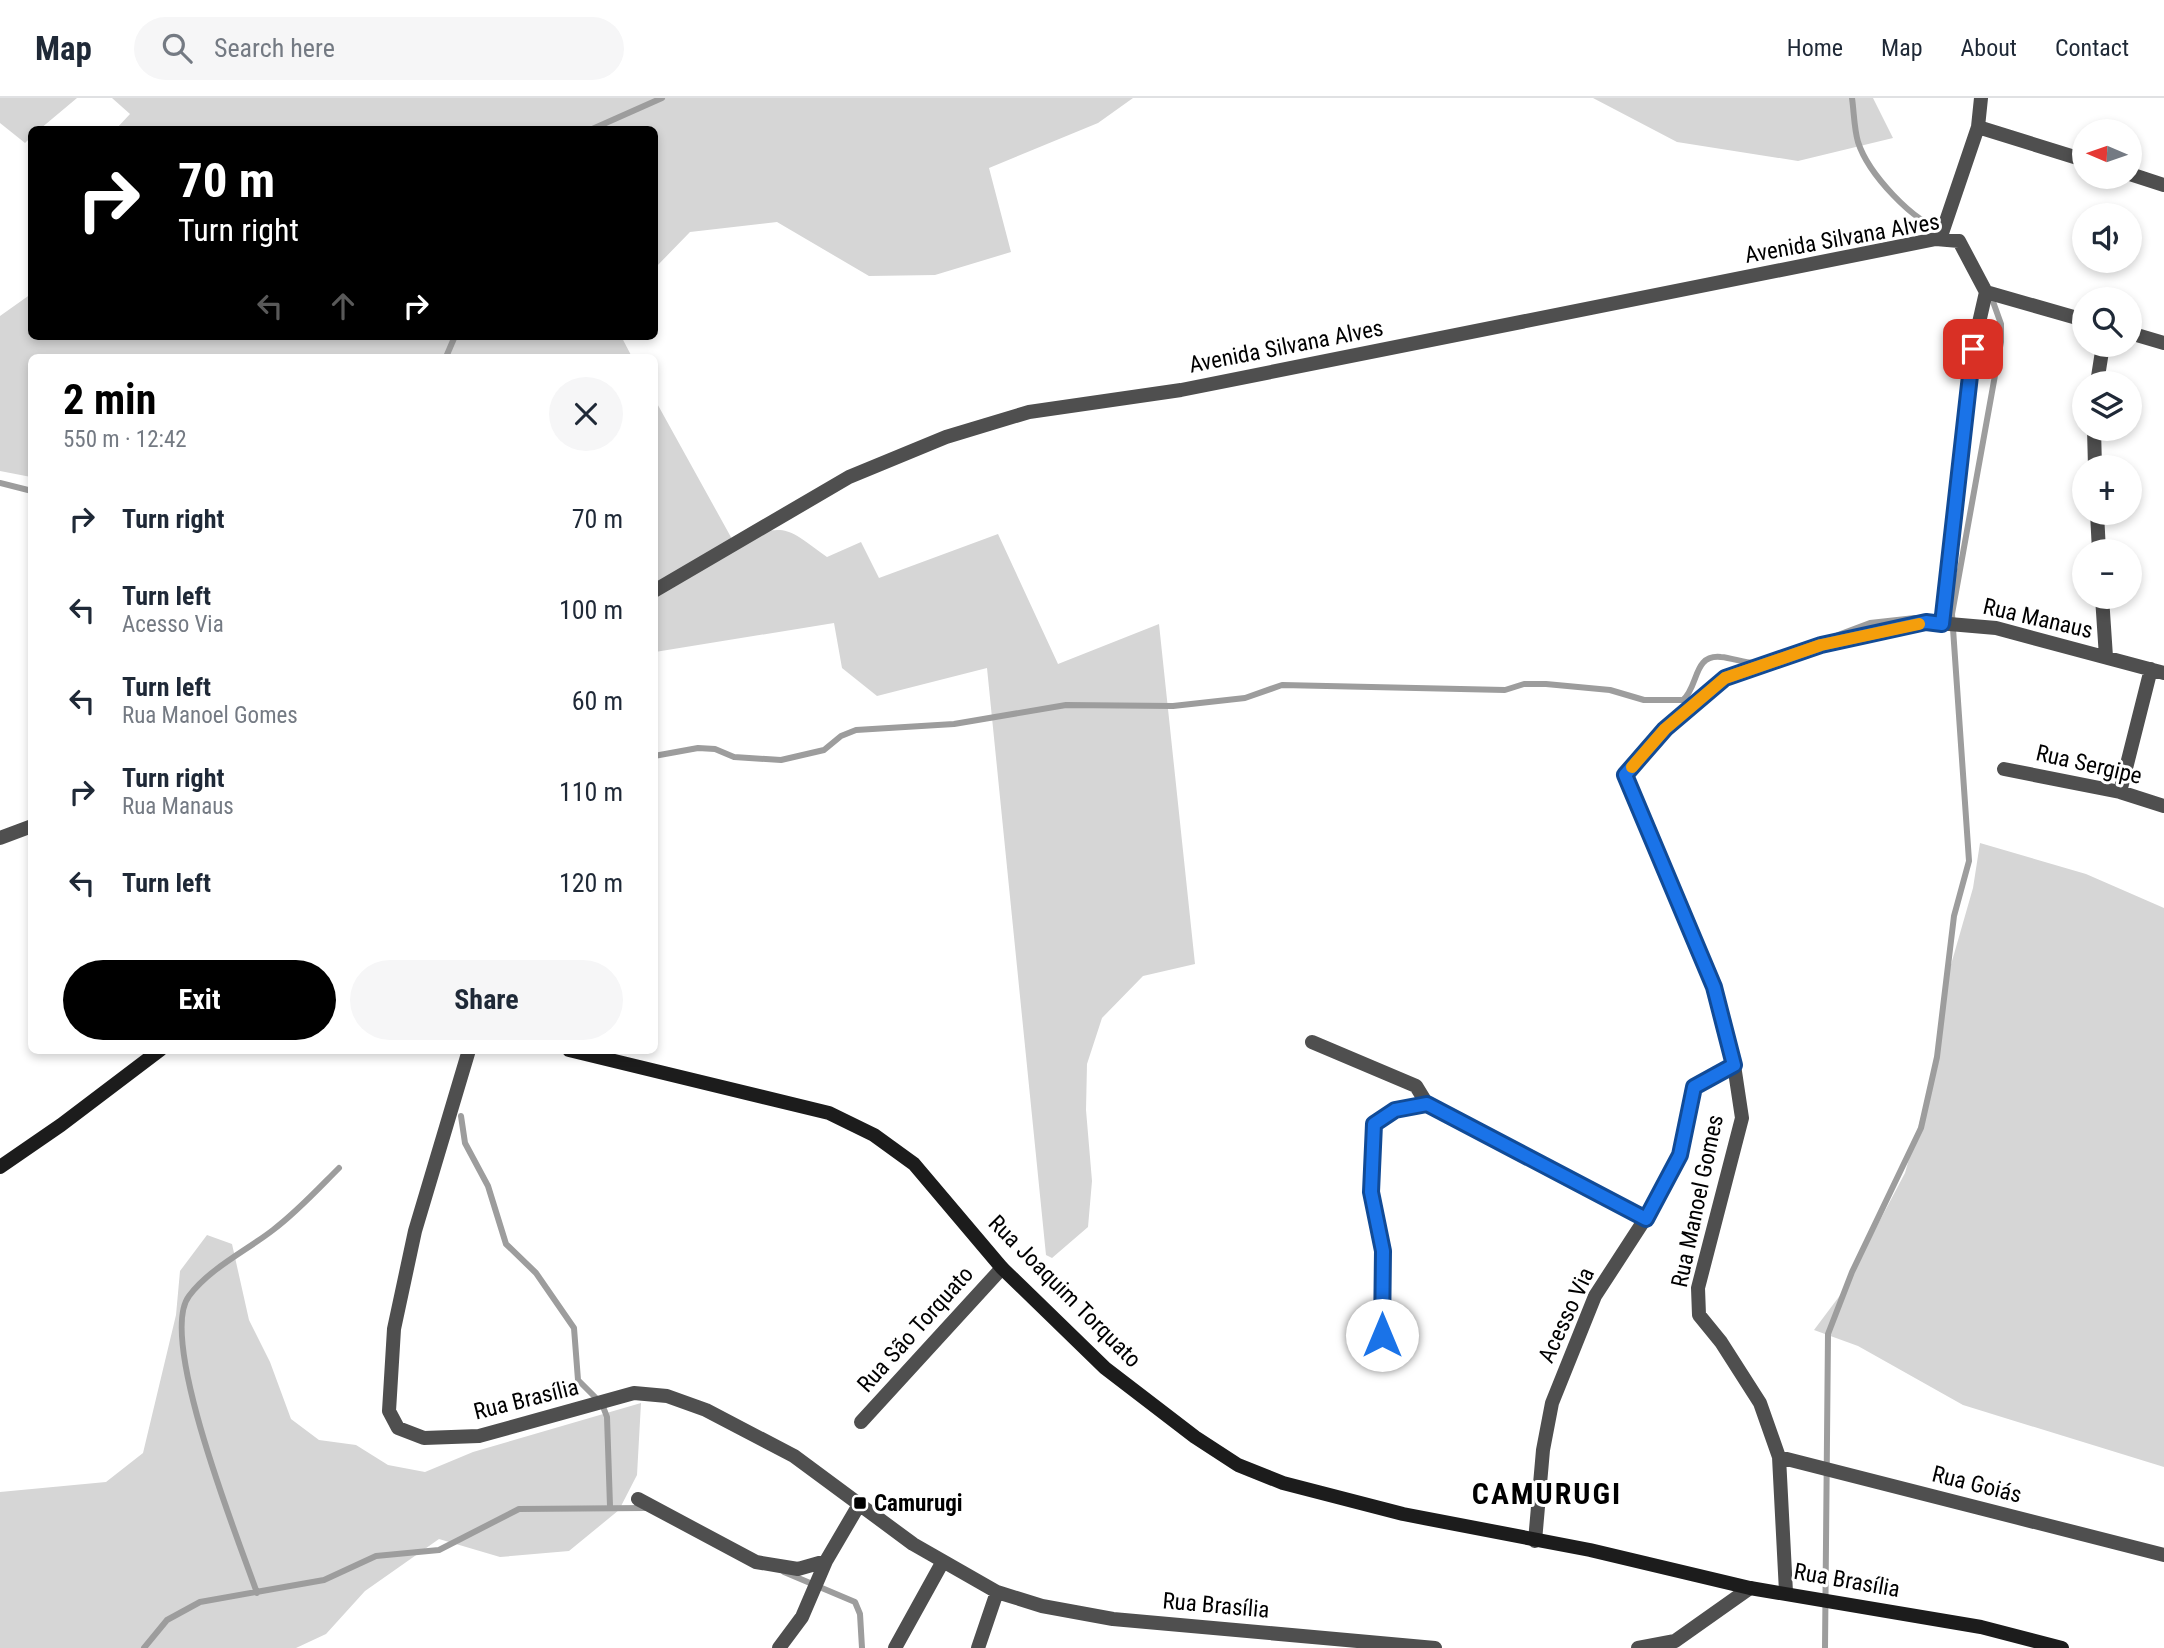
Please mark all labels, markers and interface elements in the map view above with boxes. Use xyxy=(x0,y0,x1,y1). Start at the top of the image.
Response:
search box xyxy=(134,17,624,80)
text: Map xyxy=(35,29,92,68)
icon: search xyxy=(158,29,196,67)
text: Search here xyxy=(214,33,335,63)
text: Home xyxy=(1787,34,1843,62)
text: Map xyxy=(1881,34,1923,62)
text: About xyxy=(1961,34,2017,62)
text: Contact xyxy=(2055,34,2129,62)
north arrow xyxy=(2072,119,2142,189)
map controls xyxy=(2072,119,2142,609)
text: 70 m xyxy=(178,152,275,209)
icon: right xyxy=(63,154,154,245)
button: sound xyxy=(2072,203,2142,273)
street label: Avenida Silvana Alves xyxy=(1743,208,1942,269)
text: Turn right xyxy=(178,211,299,249)
icon: left xyxy=(251,287,289,325)
icon: ahead xyxy=(324,287,362,325)
icon: right xyxy=(397,287,435,325)
button: search xyxy=(2072,287,2142,357)
street label: Avenida Silvana Alves xyxy=(1187,314,1386,379)
pin xyxy=(1943,319,2003,379)
icon: arrive xyxy=(1954,330,1992,368)
button: layers xyxy=(2072,371,2142,441)
text: 2 min xyxy=(63,375,156,424)
button: close xyxy=(549,377,623,451)
text: 550 m · 12:42 xyxy=(63,426,187,453)
button: + xyxy=(2072,455,2142,525)
icon: right xyxy=(63,500,101,538)
text: Turn right xyxy=(122,504,224,534)
text: 70 m xyxy=(572,504,623,534)
button: − xyxy=(2072,539,2142,609)
text: Turn left xyxy=(122,581,211,611)
icon: left xyxy=(63,591,101,629)
street label: Rua Manaus xyxy=(1980,593,2095,644)
text: 100 m xyxy=(559,595,623,625)
text: Acesso Via xyxy=(122,611,224,638)
text: Turn left xyxy=(122,672,211,702)
icon: left xyxy=(63,682,101,720)
text: 60 m xyxy=(572,686,623,716)
text: Rua Manoel Gomes xyxy=(122,702,298,729)
street label: Rua Sergipe xyxy=(2033,739,2144,790)
text: Turn right xyxy=(122,763,224,793)
icon: right xyxy=(63,773,101,811)
text: 110 m xyxy=(559,777,623,807)
text: Rua Manaus xyxy=(122,793,234,820)
icon: left xyxy=(63,864,101,902)
text: Turn left xyxy=(122,868,211,898)
text: 120 m xyxy=(559,868,623,898)
button: Exit xyxy=(63,960,336,1040)
button: Share xyxy=(350,960,623,1040)
street label: Rua Manoel Gomes xyxy=(1666,1112,1729,1290)
street label: Rua Joaquim Torquato xyxy=(983,1210,1146,1373)
street label: Rua São Torquato xyxy=(852,1261,979,1398)
street label: Acesso Via xyxy=(1533,1263,1600,1367)
position arrow xyxy=(1345,1298,1419,1372)
street label: Rua Brasília xyxy=(471,1373,581,1426)
street label: Rua Goiás xyxy=(1929,1460,2025,1509)
district label: CAMURUGI xyxy=(1472,1476,1622,1511)
place label: Camurugi xyxy=(874,1490,963,1517)
marker: Camurugi xyxy=(852,1495,868,1511)
street label: Rua Brasília xyxy=(1792,1558,1902,1603)
street label: Rua Brasília xyxy=(1161,1587,1271,1624)

